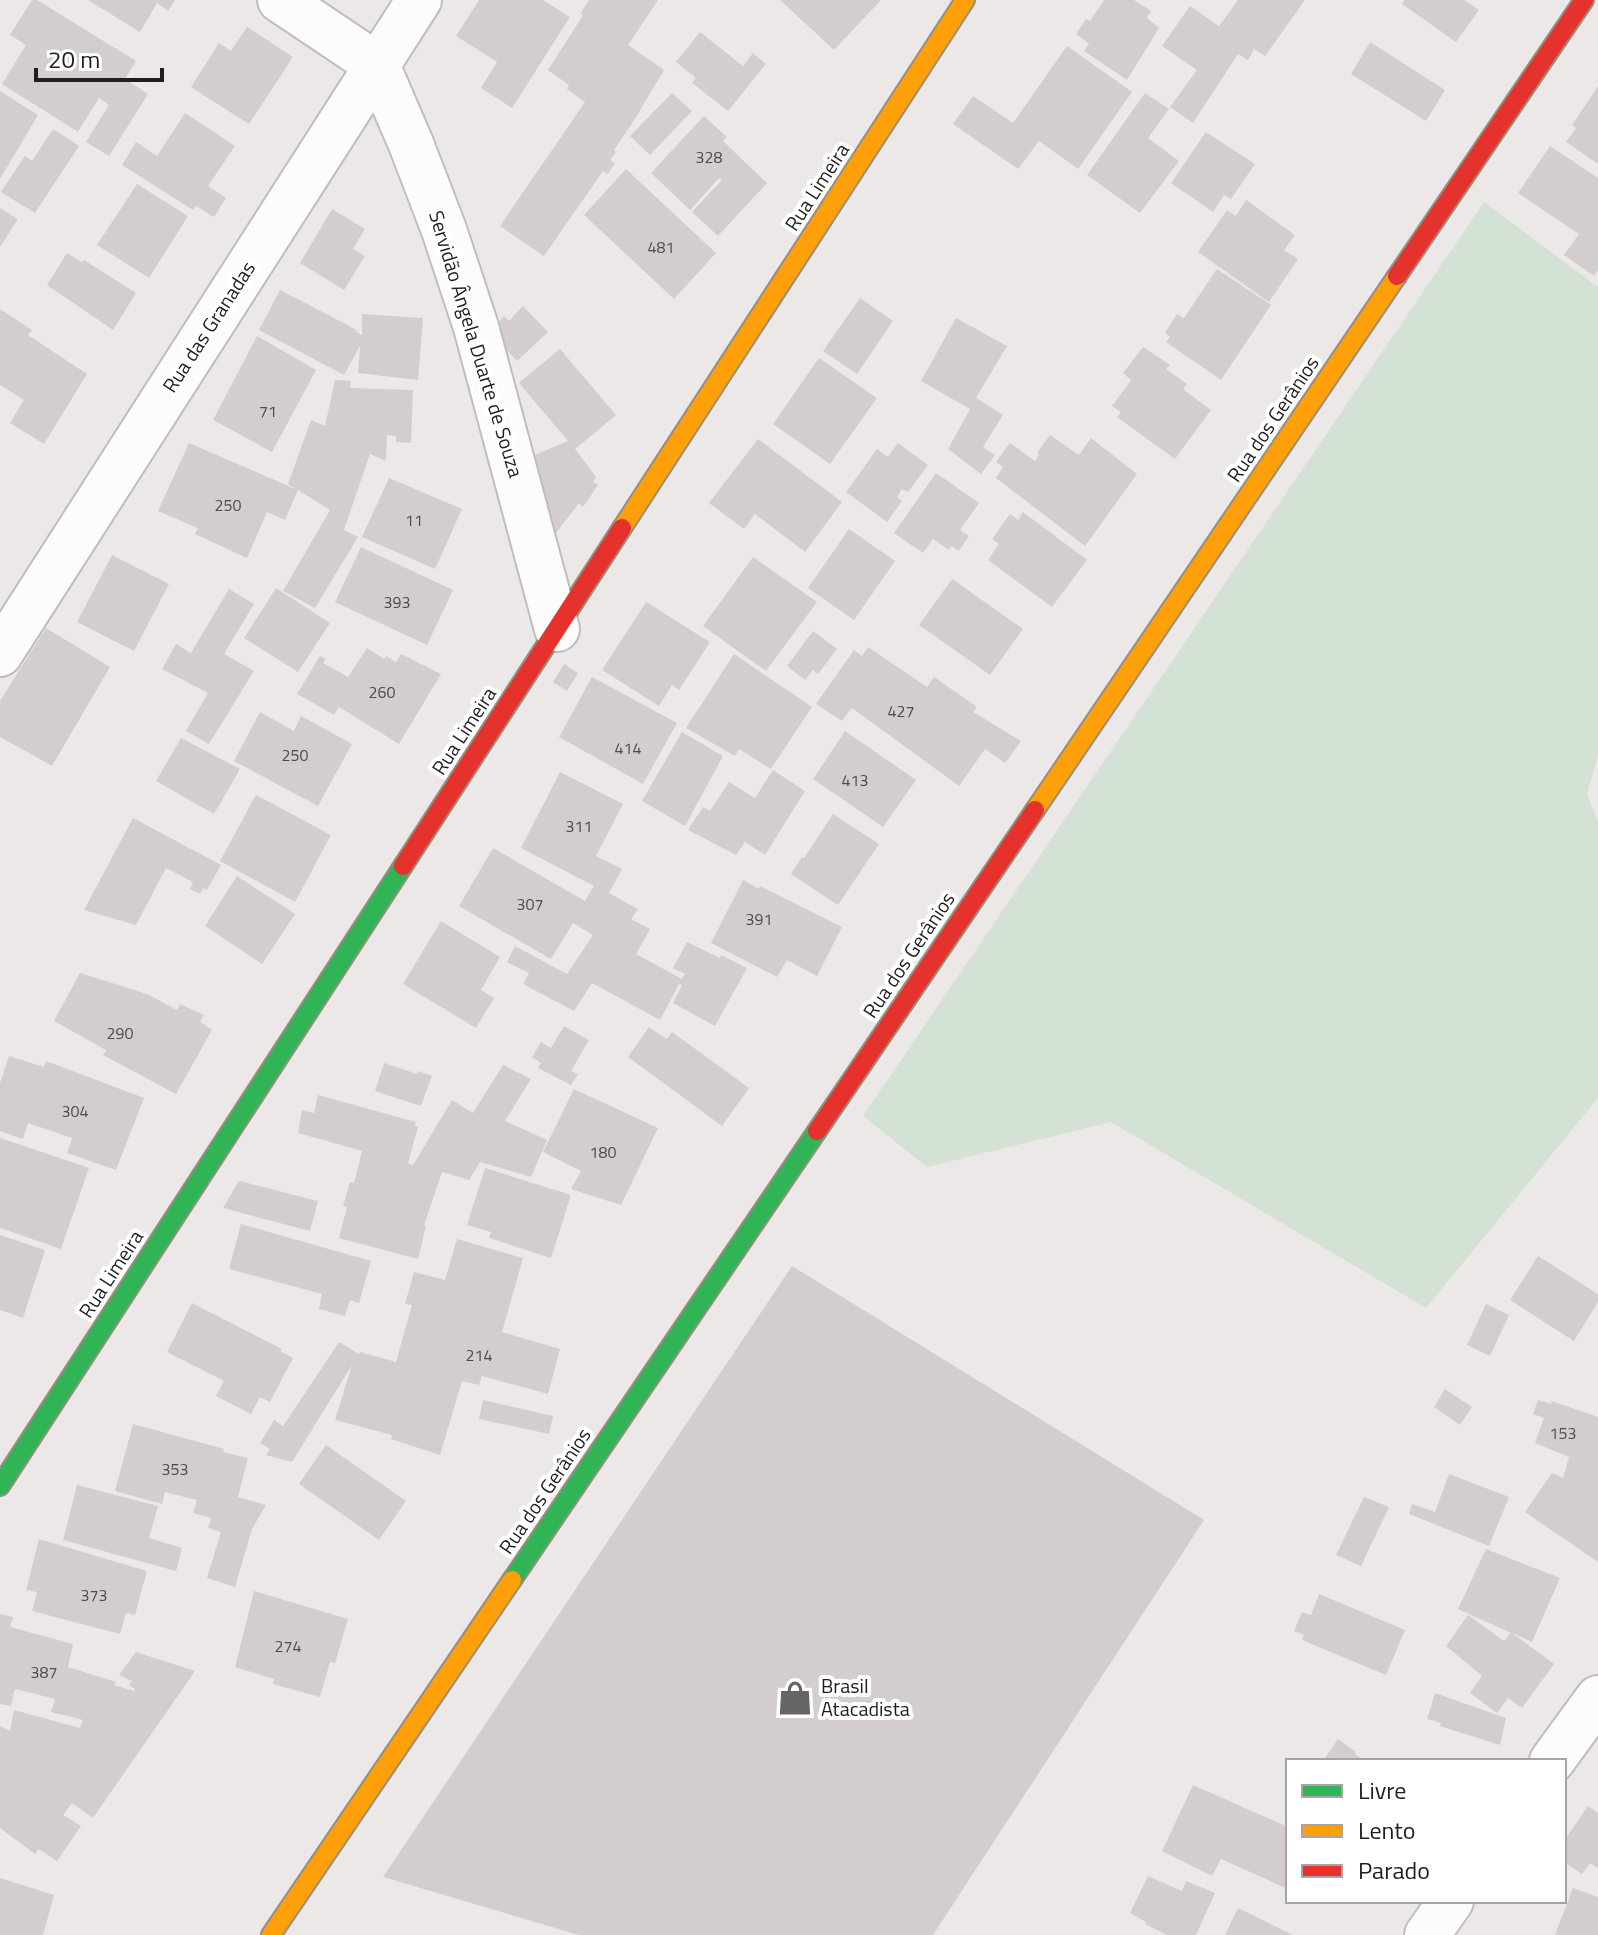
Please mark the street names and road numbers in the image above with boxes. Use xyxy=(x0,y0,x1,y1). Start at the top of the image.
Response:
street label: Rua Limeira xyxy=(777,137,857,237)
street label: Servidão Ângela Duarte de Souza xyxy=(421,207,532,481)
street label: Rua das Granadas xyxy=(154,255,263,399)
street label: Rua dos Gerânios xyxy=(1219,349,1326,488)
street label: Rua Limeira xyxy=(424,681,504,781)
street label: Rua dos Gerânios xyxy=(855,885,962,1024)
street label: Rua Limeira xyxy=(71,1224,151,1324)
street label: Rua dos Gerânios xyxy=(491,1421,598,1560)

